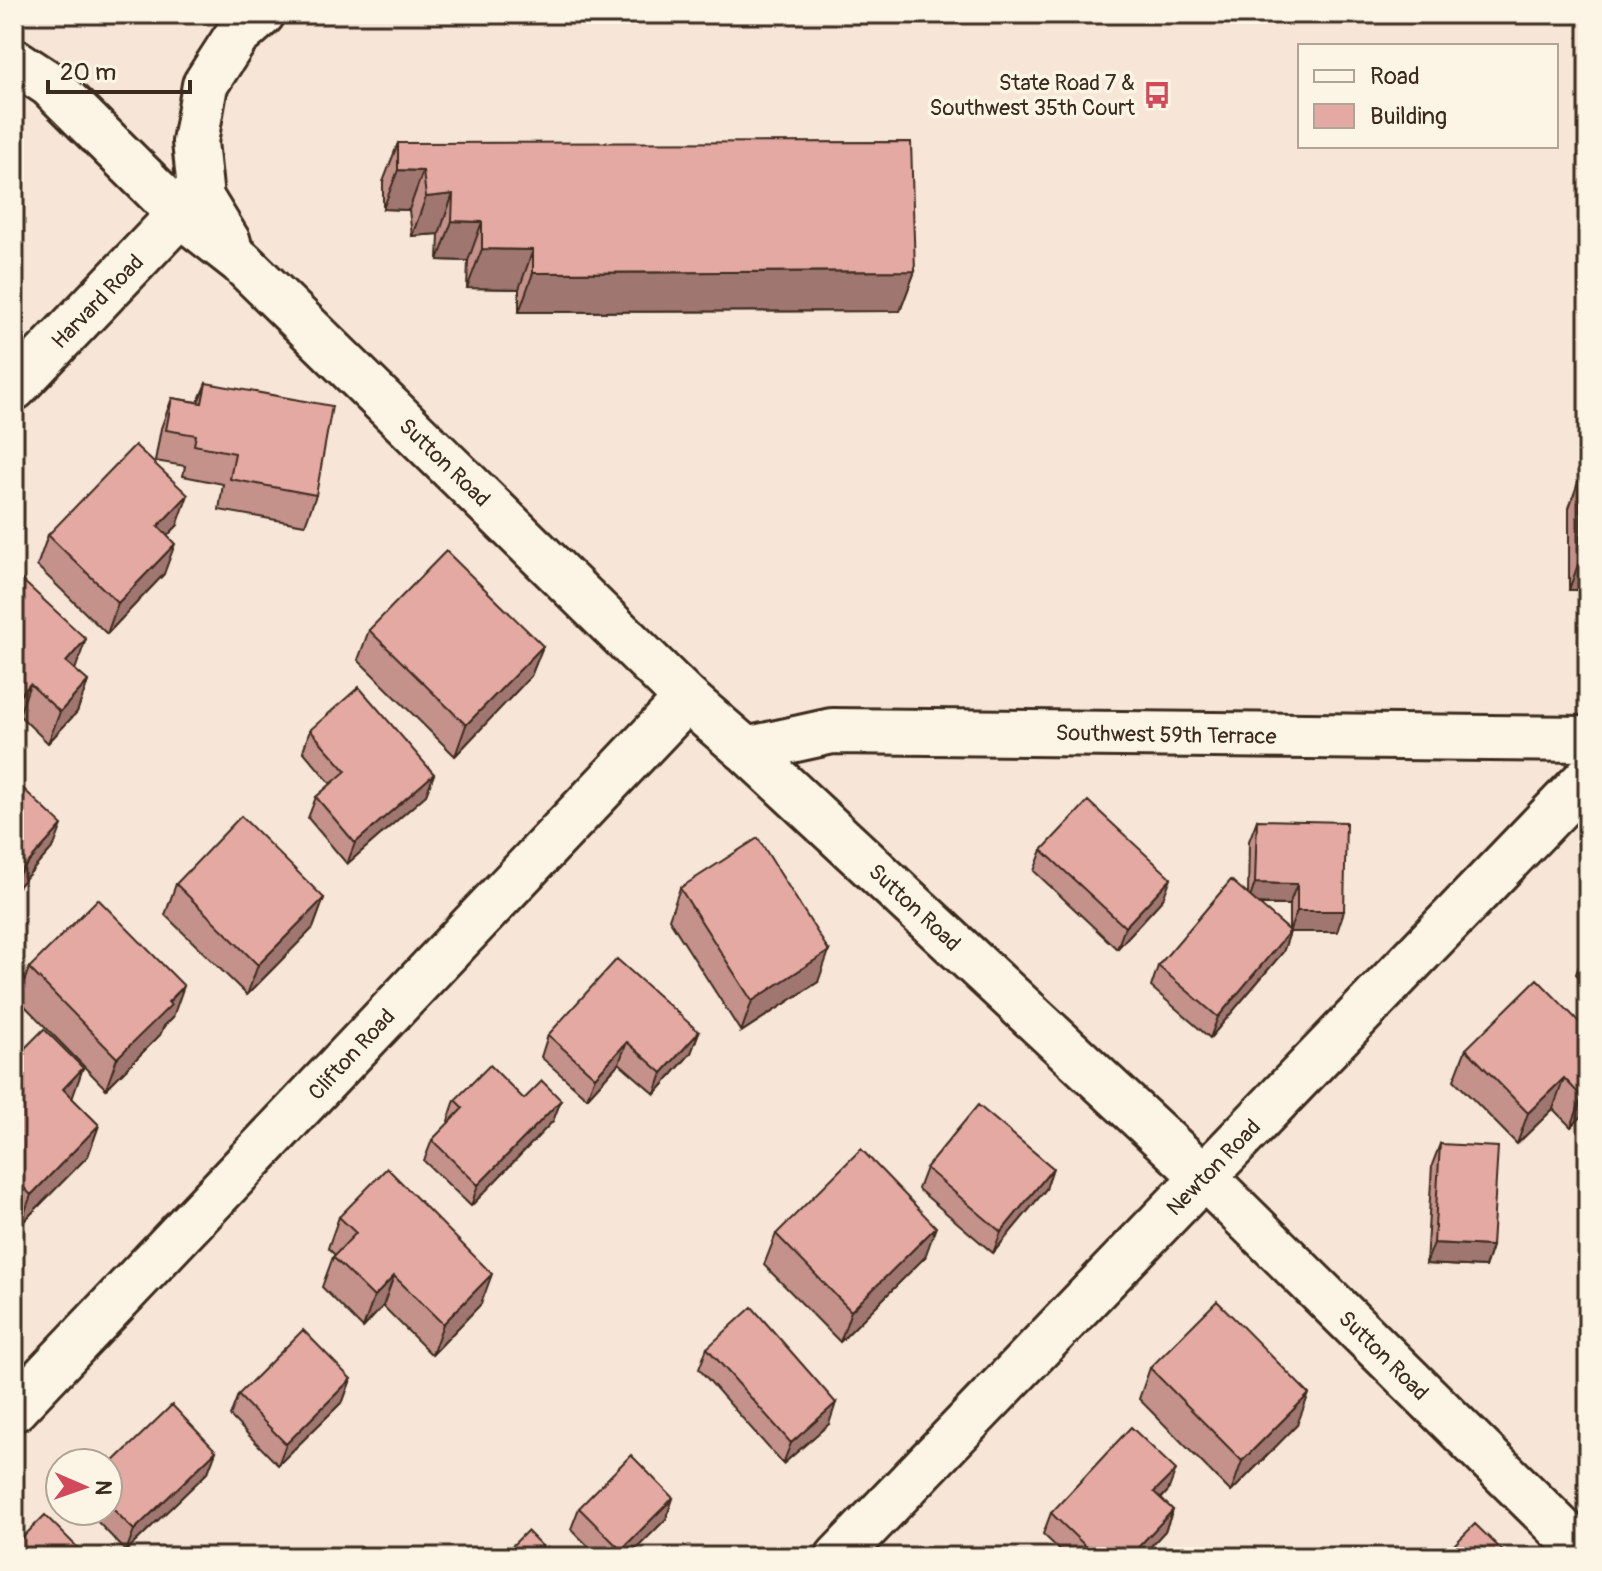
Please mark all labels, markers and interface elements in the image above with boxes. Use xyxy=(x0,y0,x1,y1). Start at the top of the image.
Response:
scale bar xyxy=(48,44,190,94)
legend xyxy=(1298,44,1558,148)
text: 20 m xyxy=(60,58,116,87)
text: Road xyxy=(1370,62,1420,91)
place label: State Road 7 & Southwest 35th Court xyxy=(930,69,1135,122)
bus stop icon: State Road 7 & Southwest 35th Court xyxy=(1142,80,1172,110)
text: Building xyxy=(1370,102,1447,131)
street label: Harvard Road xyxy=(46,249,150,355)
street label: Sutton Road xyxy=(393,412,496,513)
street label: Southwest 59th Terrace xyxy=(1055,719,1277,751)
street label: Sutton Road xyxy=(862,858,966,958)
street label: Clifton Road xyxy=(302,1003,401,1106)
street label: Newton Road xyxy=(1161,1113,1267,1222)
street label: Sutton Road xyxy=(1332,1305,1434,1407)
north arrow xyxy=(44,1447,124,1527)
text: N xyxy=(89,1480,117,1496)

